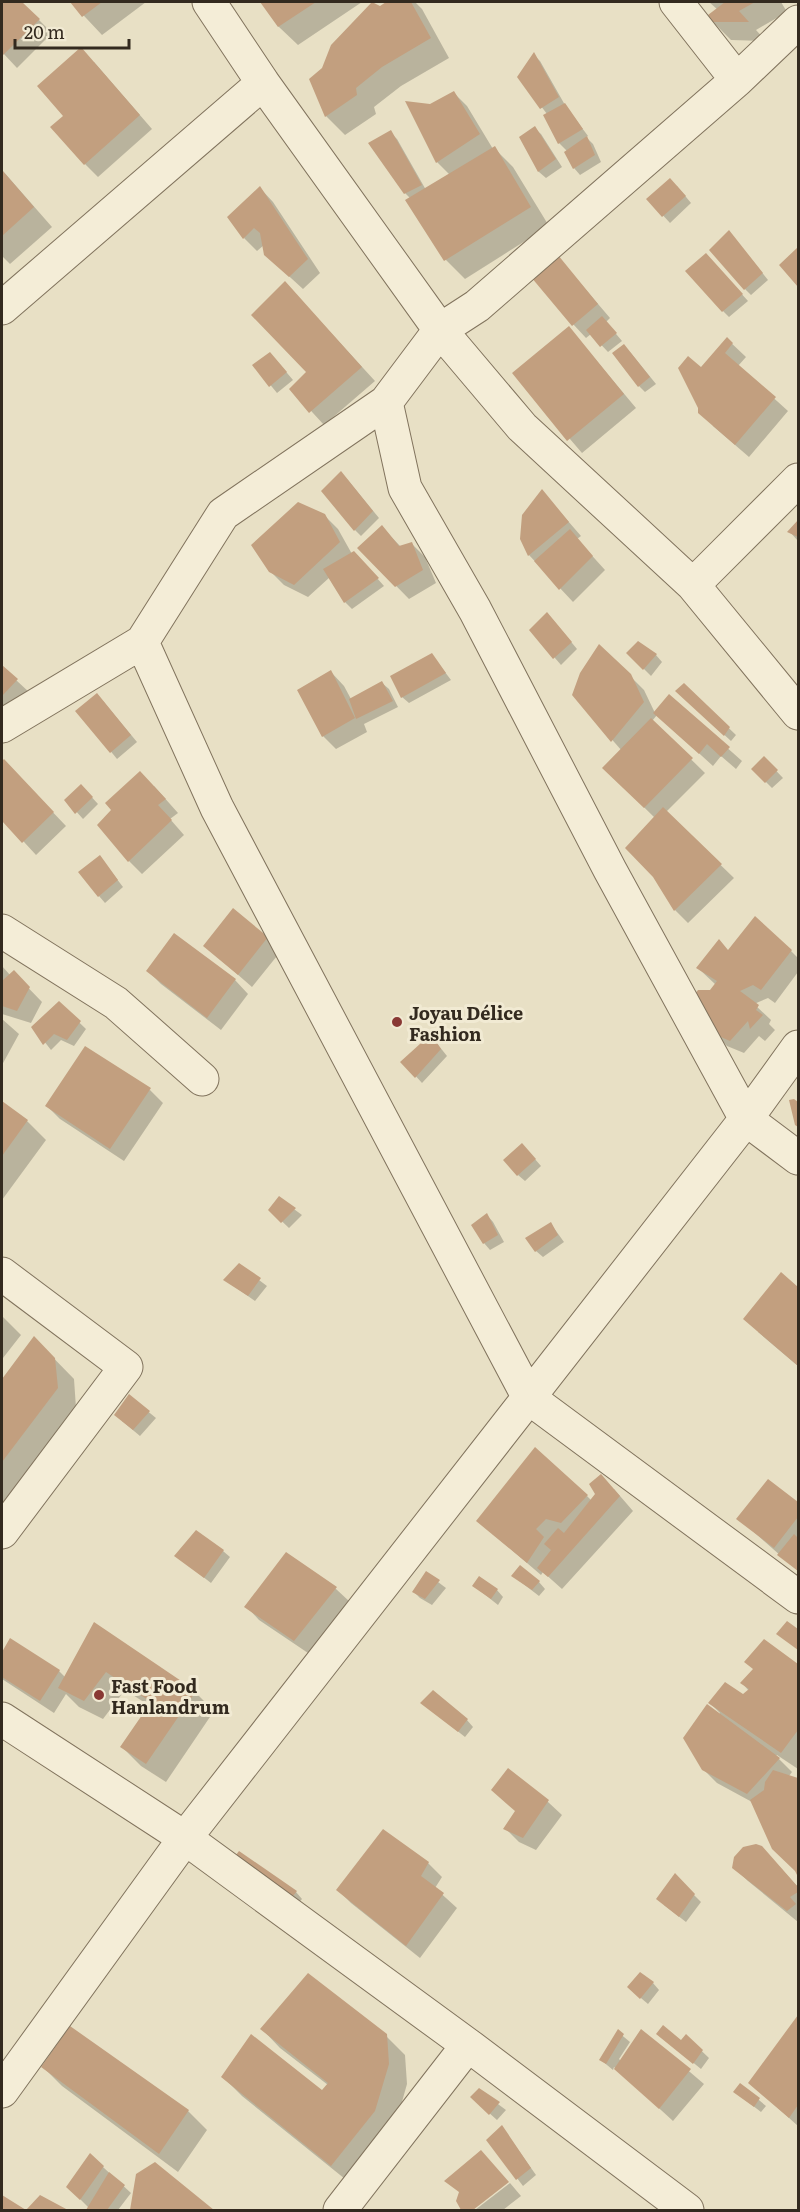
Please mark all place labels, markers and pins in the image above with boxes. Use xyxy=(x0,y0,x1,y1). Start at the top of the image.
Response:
place label: Joyau Délice Fashion xyxy=(409,999,523,1047)
marker: Joyau Délice Fashion xyxy=(390,1015,404,1029)
place label: Fast Food Hanlandrum xyxy=(111,1672,230,1720)
marker: Fast Food Hanlandrum xyxy=(92,1688,106,1702)

